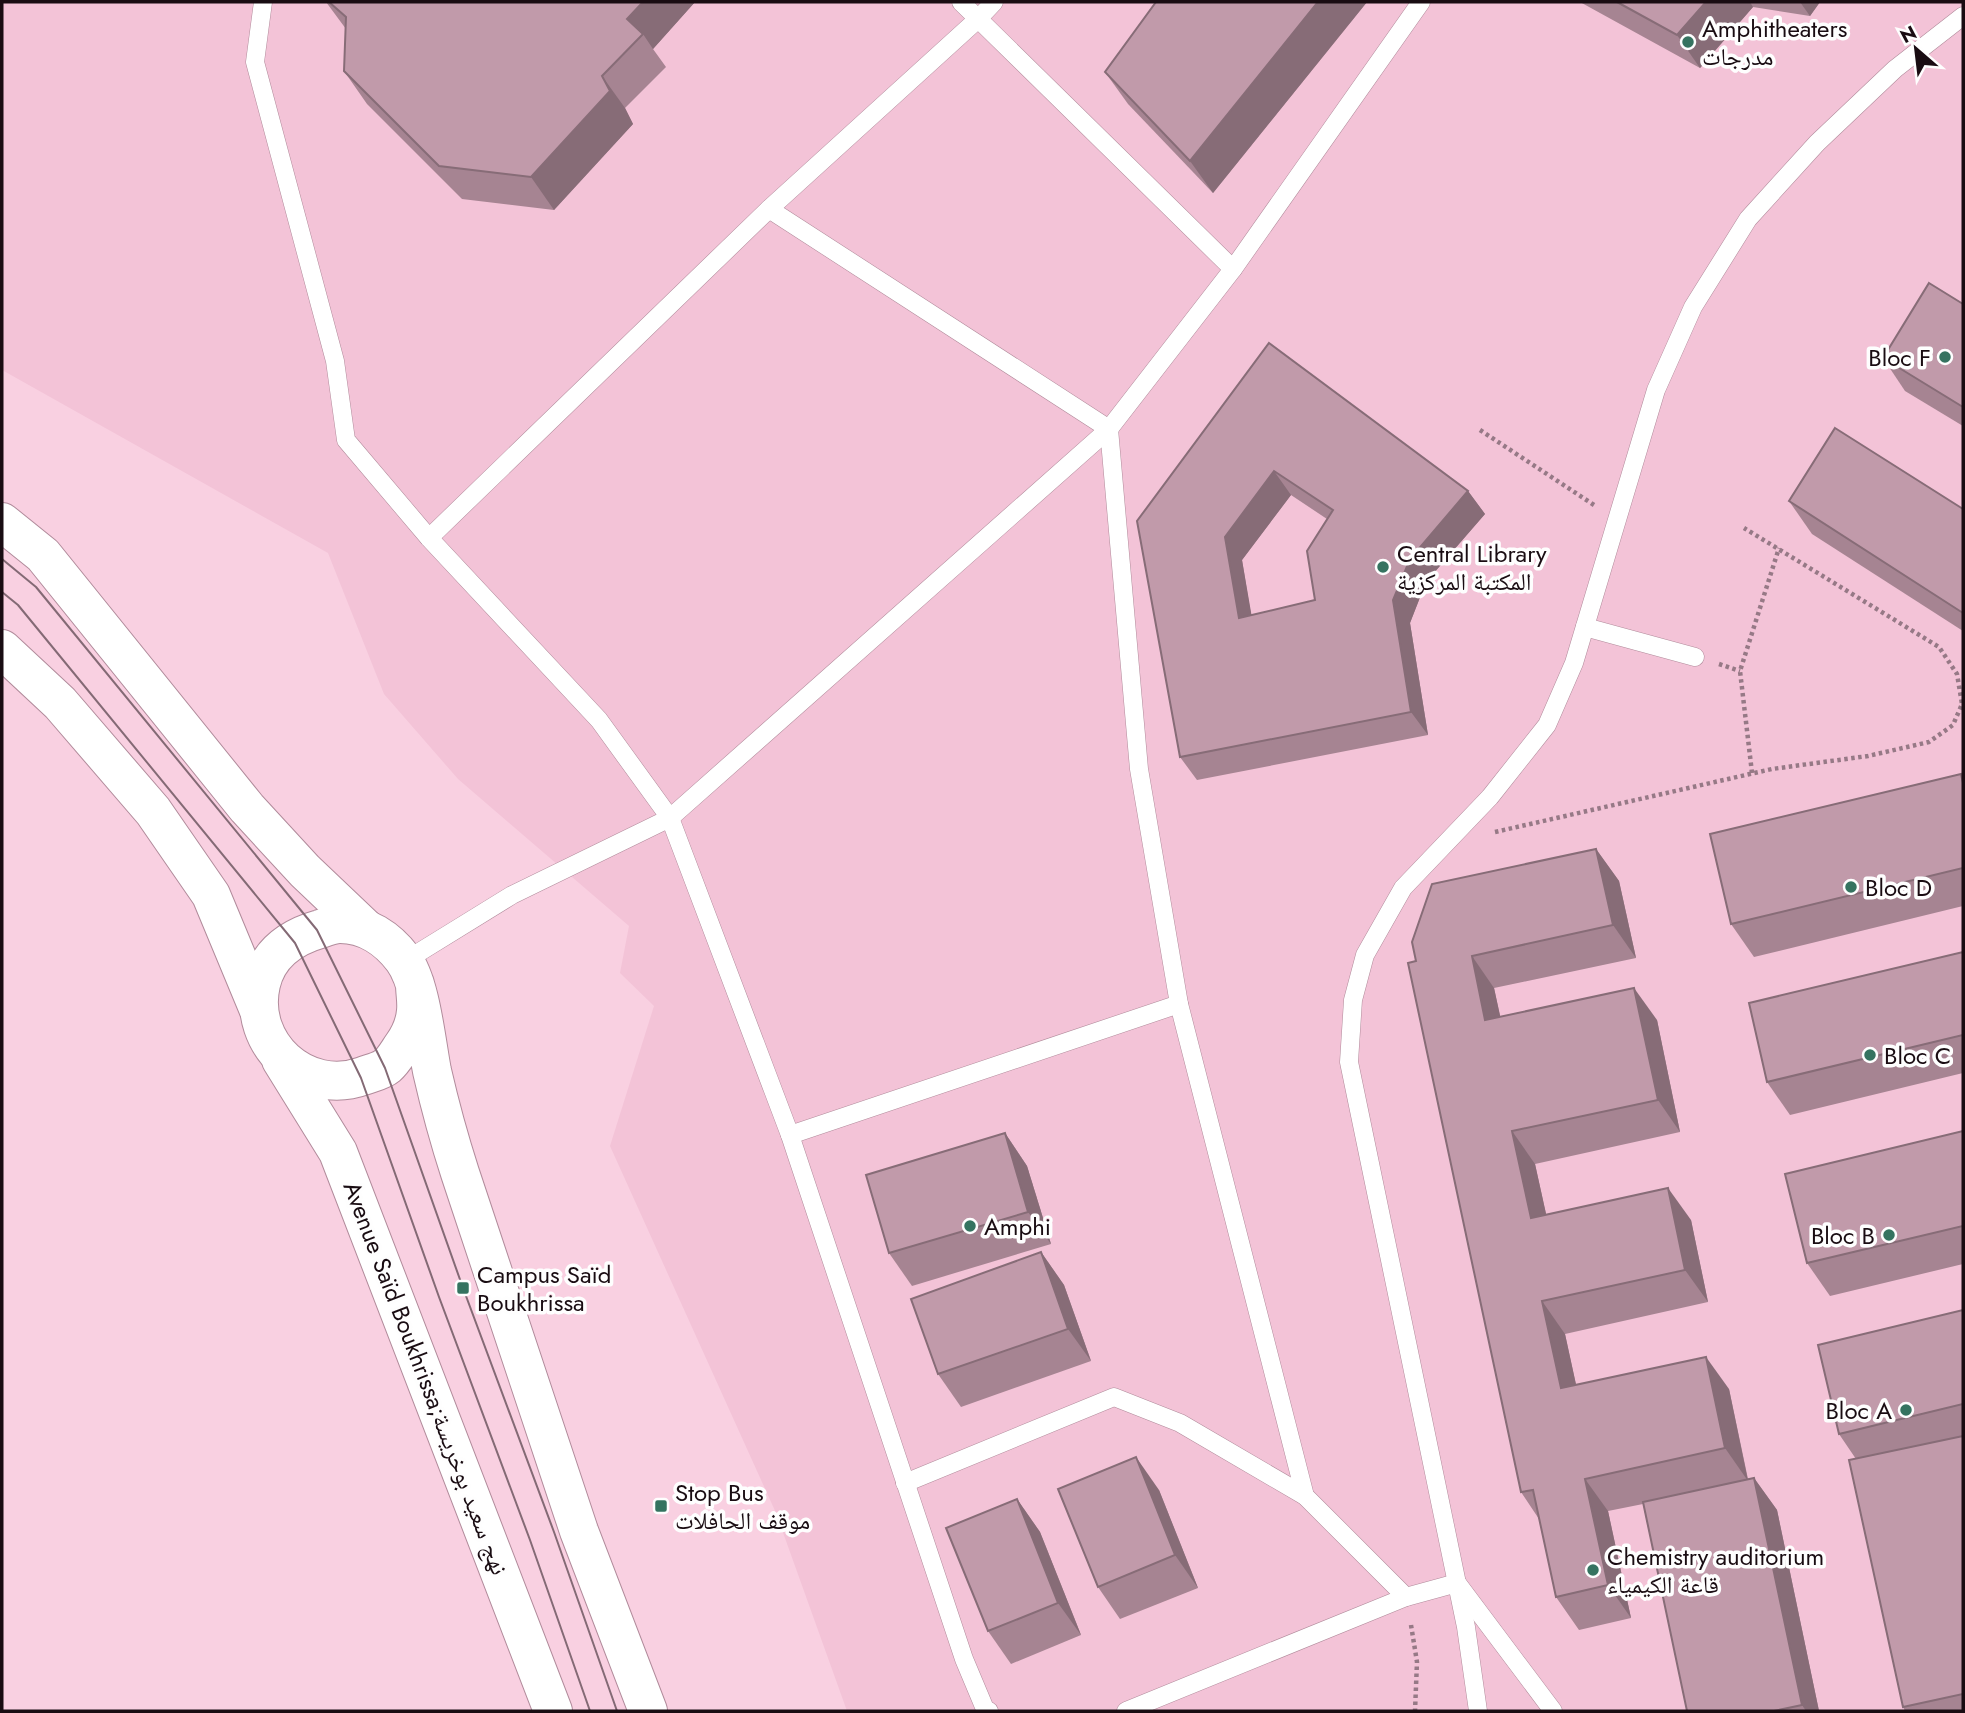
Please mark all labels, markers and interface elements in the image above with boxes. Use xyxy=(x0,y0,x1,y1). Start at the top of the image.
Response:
place label: Amphitheaters مدرجات xyxy=(1702,11,1847,74)
north arrow xyxy=(1881,14,1951,84)
text: N xyxy=(1895,19,1921,50)
marker: Amphitheaters مدرجات xyxy=(1680,34,1696,50)
place label: Bloc F xyxy=(1868,340,1931,375)
marker: Bloc F xyxy=(1937,349,1953,365)
place label: Central Library المكتبة المركزية xyxy=(1397,536,1547,599)
marker: Central Library المكتبة المركزية xyxy=(1375,559,1391,575)
place label: Bloc D xyxy=(1865,870,1932,905)
marker: Bloc D xyxy=(1843,879,1859,895)
place label: Bloc C xyxy=(1884,1038,1951,1073)
marker: Bloc C xyxy=(1862,1047,1878,1063)
street label: Avenue Saïd Boukhrissa;نهج سعيد بوخريسة xyxy=(335,1176,517,1580)
place label: Amphi xyxy=(984,1209,1051,1244)
marker: Amphi xyxy=(962,1218,978,1234)
place label: Bloc B xyxy=(1811,1218,1875,1253)
marker: Bloc B xyxy=(1881,1227,1897,1243)
place label: Campus Saïd Boukhrissa xyxy=(477,1257,611,1320)
marker: Campus Saïd Boukhrissa xyxy=(455,1280,471,1296)
place label: Bloc A xyxy=(1825,1393,1892,1428)
marker: Bloc A xyxy=(1898,1402,1914,1418)
place label: Stop Bus موقف الحافلات xyxy=(675,1475,810,1538)
marker: Stop Bus موقف الحافلات xyxy=(653,1498,669,1514)
place label: Chemistry auditorium قاعة الكيمياء xyxy=(1607,1539,1824,1602)
marker: Chemistry auditorium قاعة الكيمياء xyxy=(1585,1562,1601,1578)

